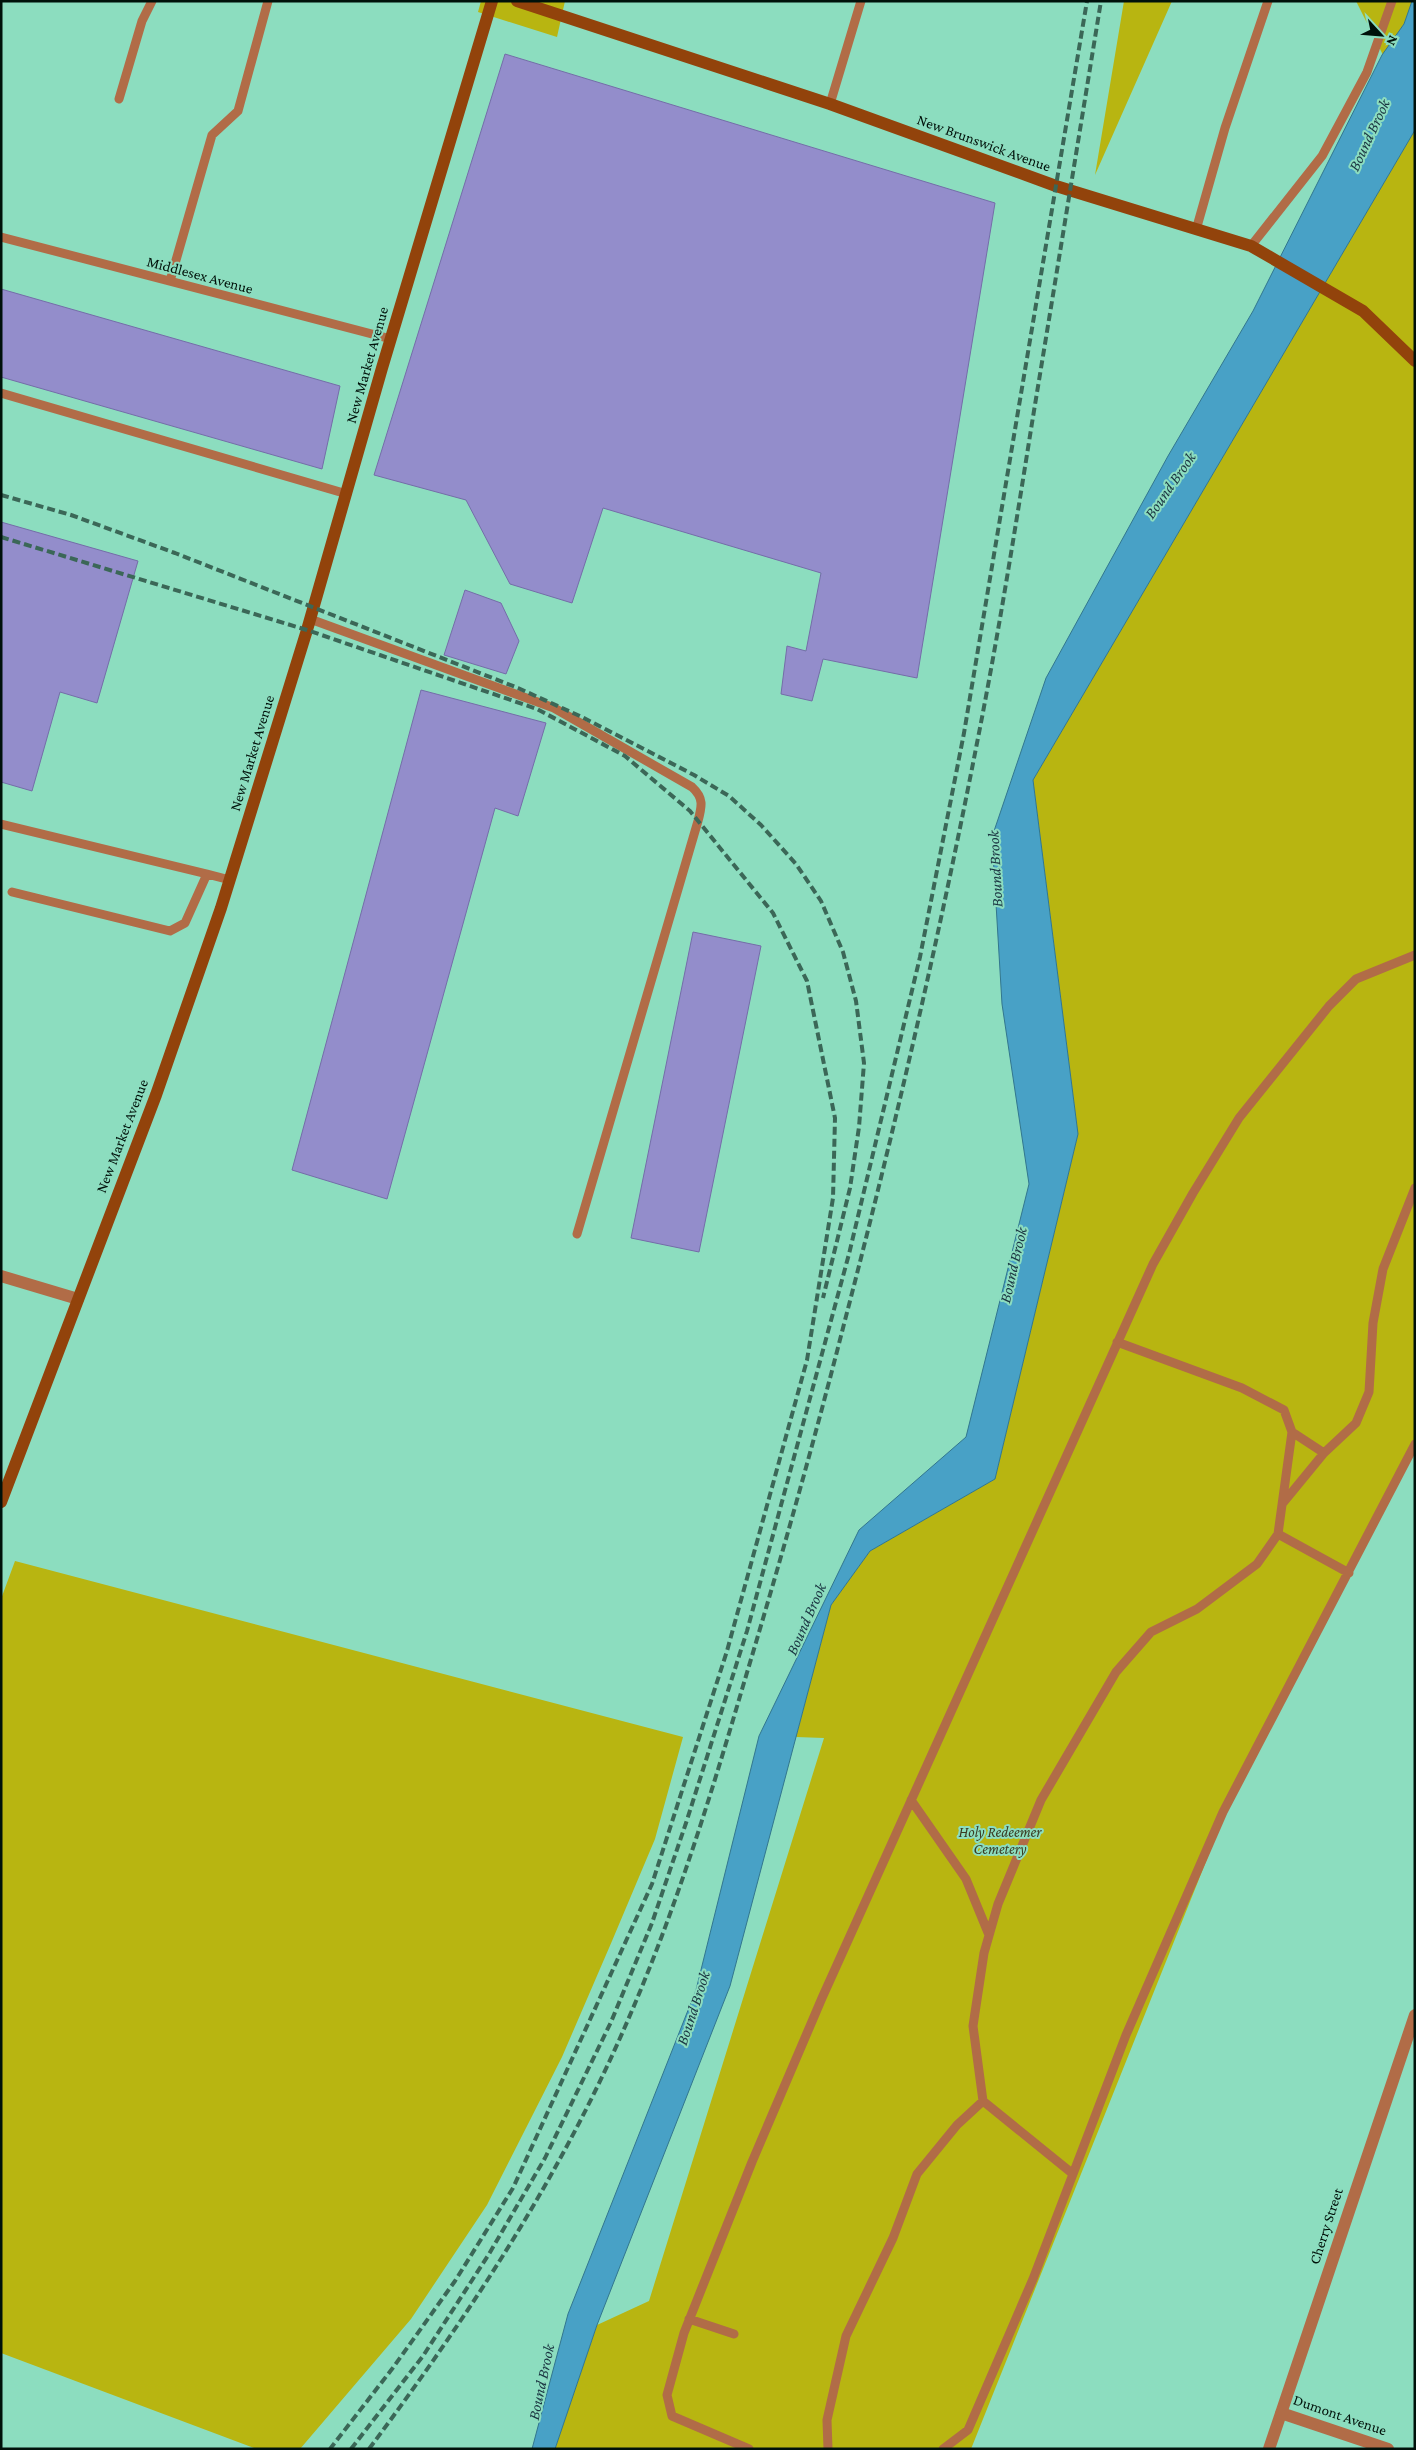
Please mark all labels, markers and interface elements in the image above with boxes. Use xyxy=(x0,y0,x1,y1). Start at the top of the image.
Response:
north arrow xyxy=(1356,10,1406,60)
text: N xyxy=(1383,33,1402,49)
water label: Bound Brook xyxy=(1345,96,1393,173)
street label: New Brunswick Avenue xyxy=(915,111,1053,175)
street label: Middlesex Avenue xyxy=(145,253,255,297)
street label: New Market Avenue xyxy=(343,305,391,425)
water label: Bound Brook xyxy=(1141,448,1200,521)
street label: New Market Avenue xyxy=(227,693,277,813)
water label: Bound Brook xyxy=(984,829,1006,908)
street label: New Market Avenue xyxy=(93,1077,151,1195)
water label: Bound Brook xyxy=(996,1225,1030,1304)
water label: Bound Brook xyxy=(783,1579,830,1658)
park label: Holy Redeemer Cemetery xyxy=(958,1824,1042,1858)
water label: Bound Brook xyxy=(673,1968,713,2047)
street label: Cherry Street xyxy=(1306,2185,1347,2266)
water label: Bound Brook xyxy=(525,2342,558,2421)
street label: Dumont Avenue xyxy=(1291,2392,1389,2439)

